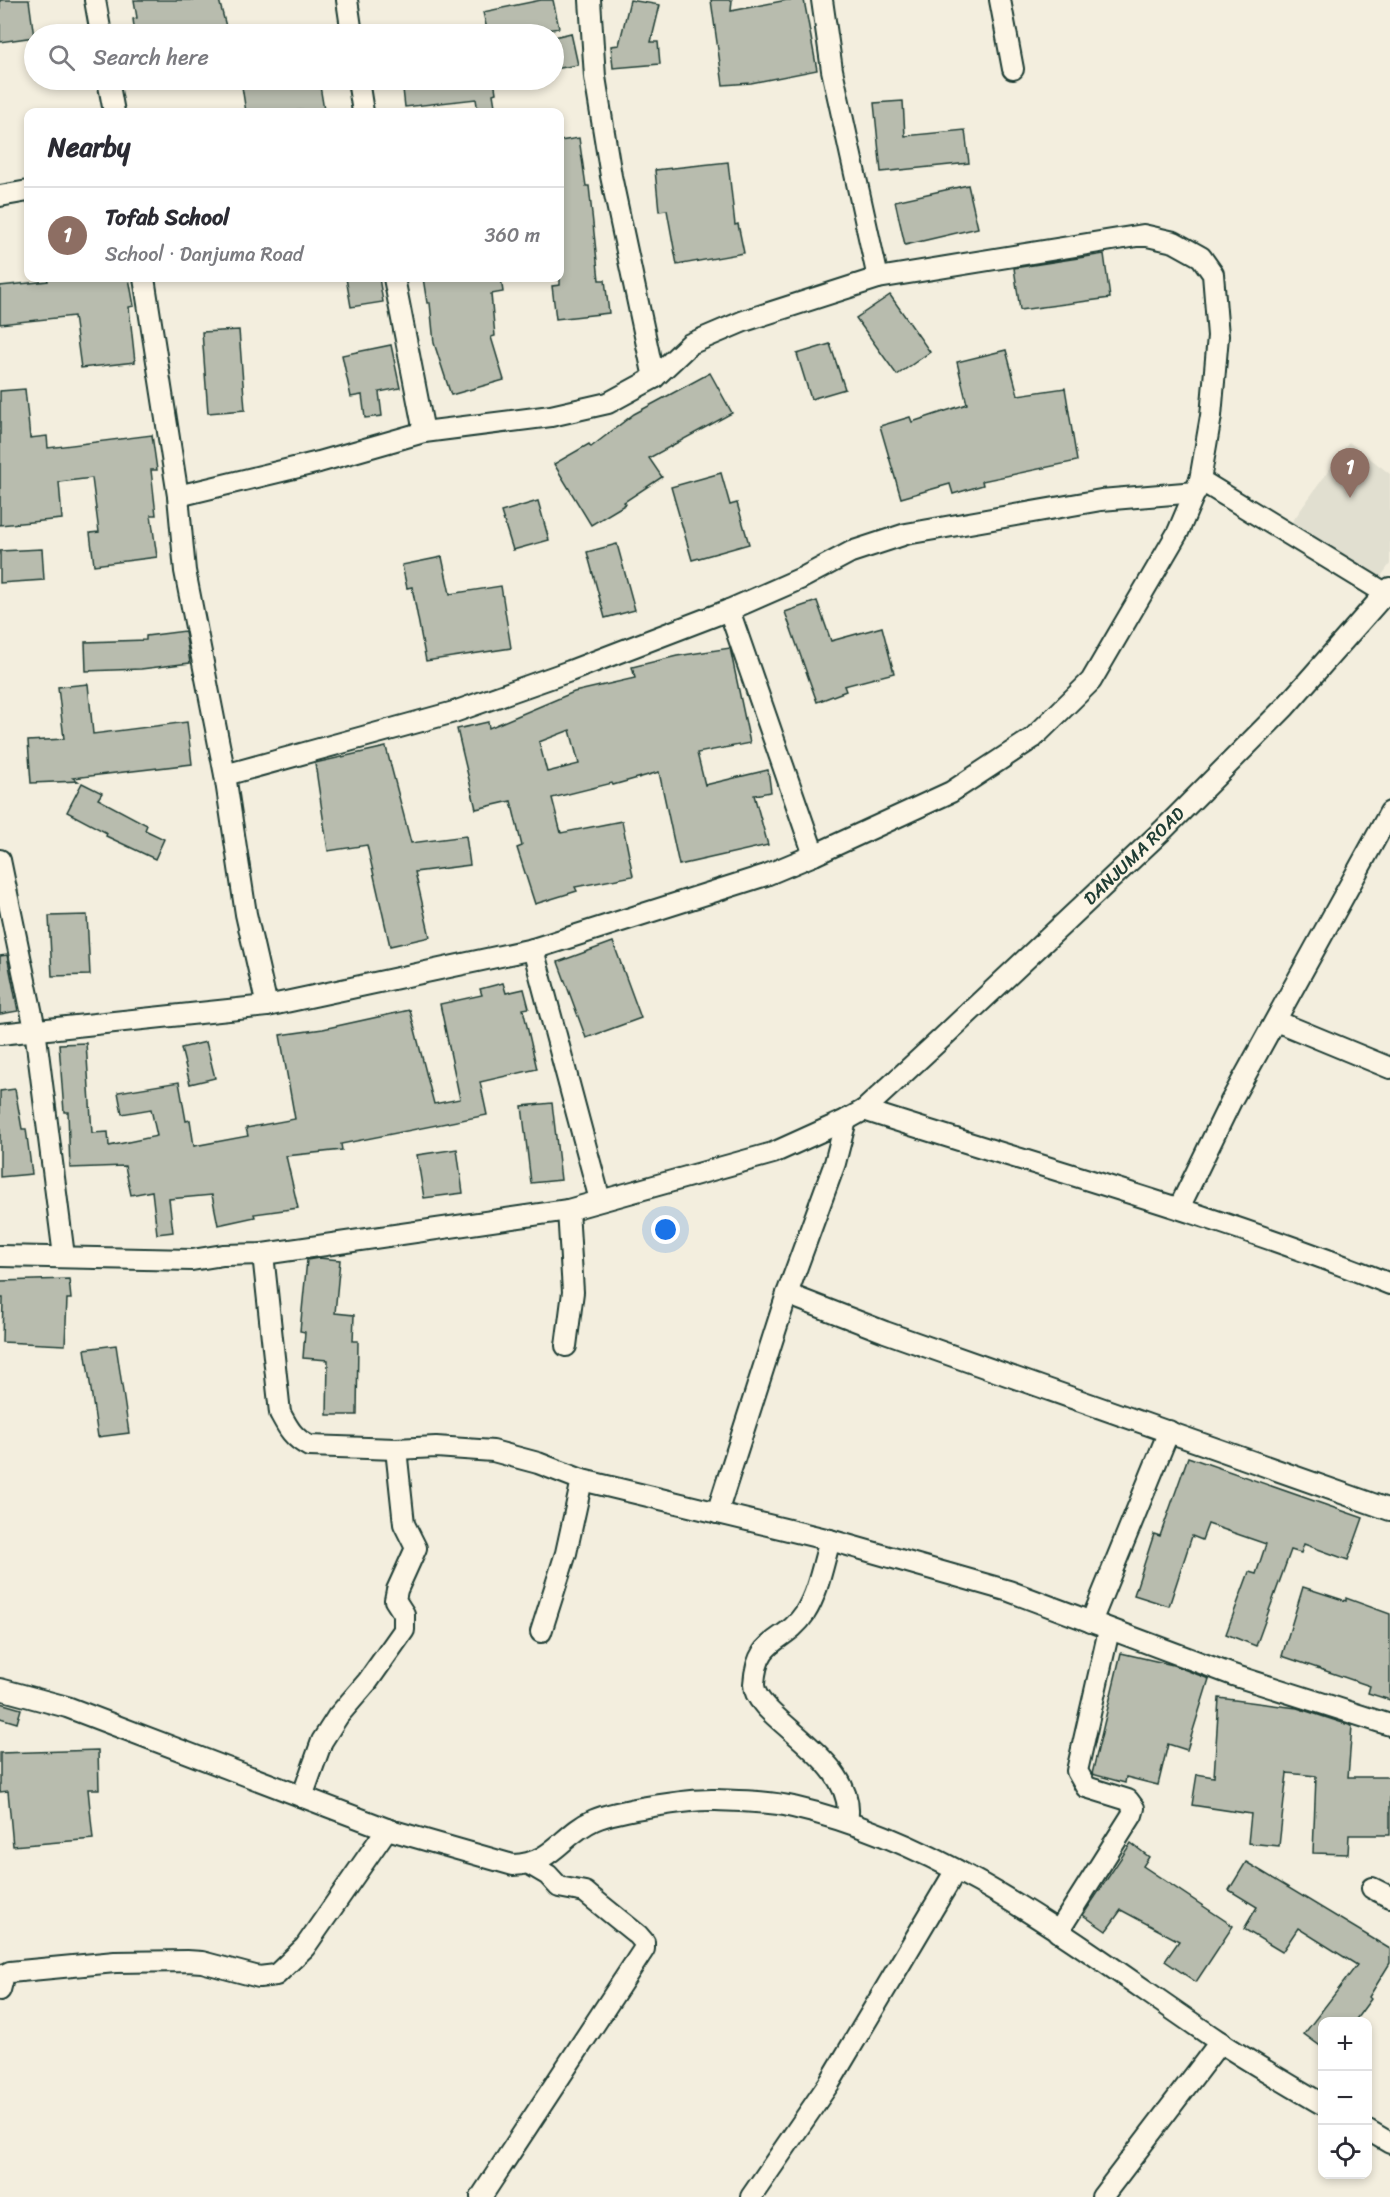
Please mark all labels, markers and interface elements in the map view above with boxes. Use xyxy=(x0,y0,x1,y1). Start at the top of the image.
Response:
search box xyxy=(24,24,564,90)
text: Search here xyxy=(93,38,209,77)
icon: search xyxy=(45,41,78,74)
text: Nearby xyxy=(48,124,130,170)
text: Tofab School xyxy=(105,198,229,237)
text: 1 xyxy=(63,218,72,253)
text: 360 m xyxy=(484,218,540,253)
text: School · Danjuma Road xyxy=(105,237,303,272)
pin: 1 xyxy=(1330,448,1370,498)
street label: DANJUMA ROAD xyxy=(1076,799,1193,913)
your location xyxy=(651,1215,680,1244)
map controls xyxy=(1318,2017,1372,2179)
button: + xyxy=(1318,2017,1372,2071)
button: − xyxy=(1318,2071,1372,2125)
button: locate xyxy=(1318,2125,1372,2179)

